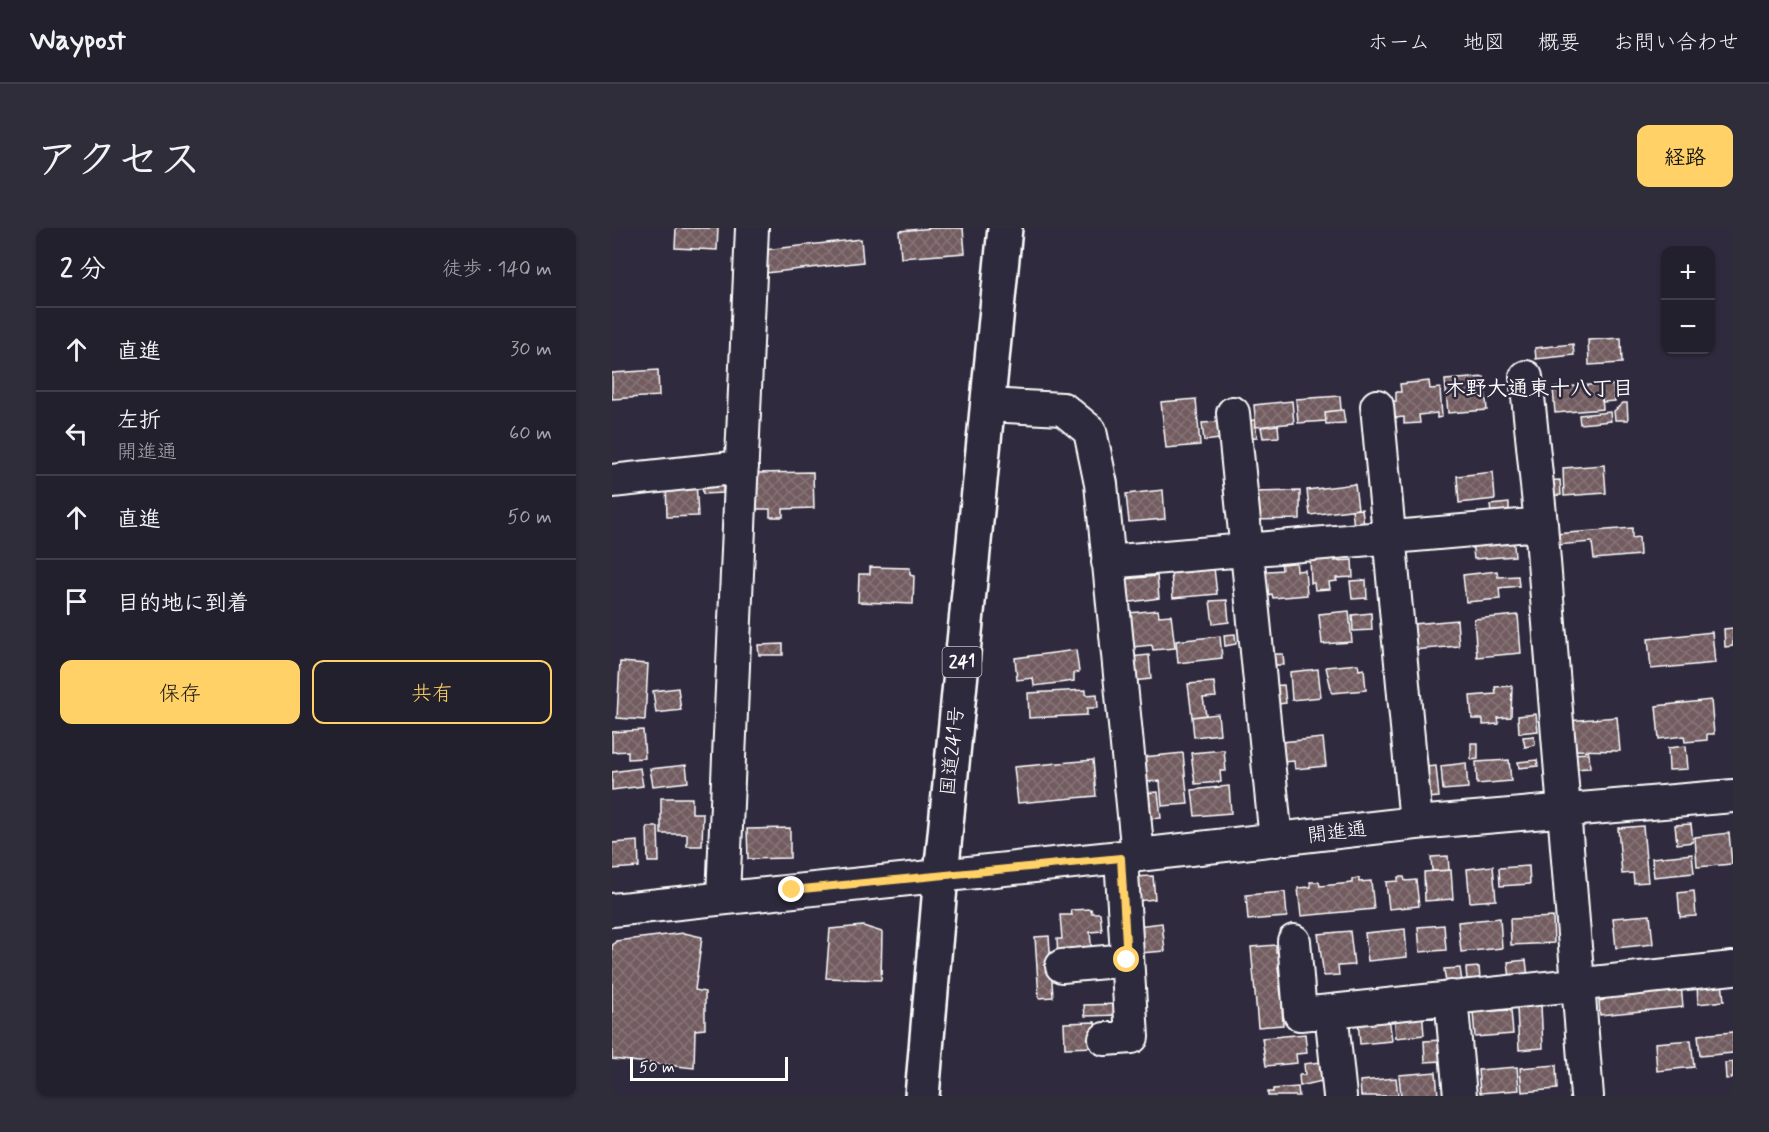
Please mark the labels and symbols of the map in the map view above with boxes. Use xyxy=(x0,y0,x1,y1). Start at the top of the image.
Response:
district label: 木野大通東十八丁目 xyxy=(1445,375,1634,403)
road number: 241 xyxy=(942,647,982,677)
street label: 国道241号 xyxy=(935,705,971,797)
street label: 開進通 xyxy=(1306,816,1368,850)
route end xyxy=(778,876,804,902)
route start xyxy=(1113,946,1139,972)
scale bar xyxy=(630,1054,788,1082)

